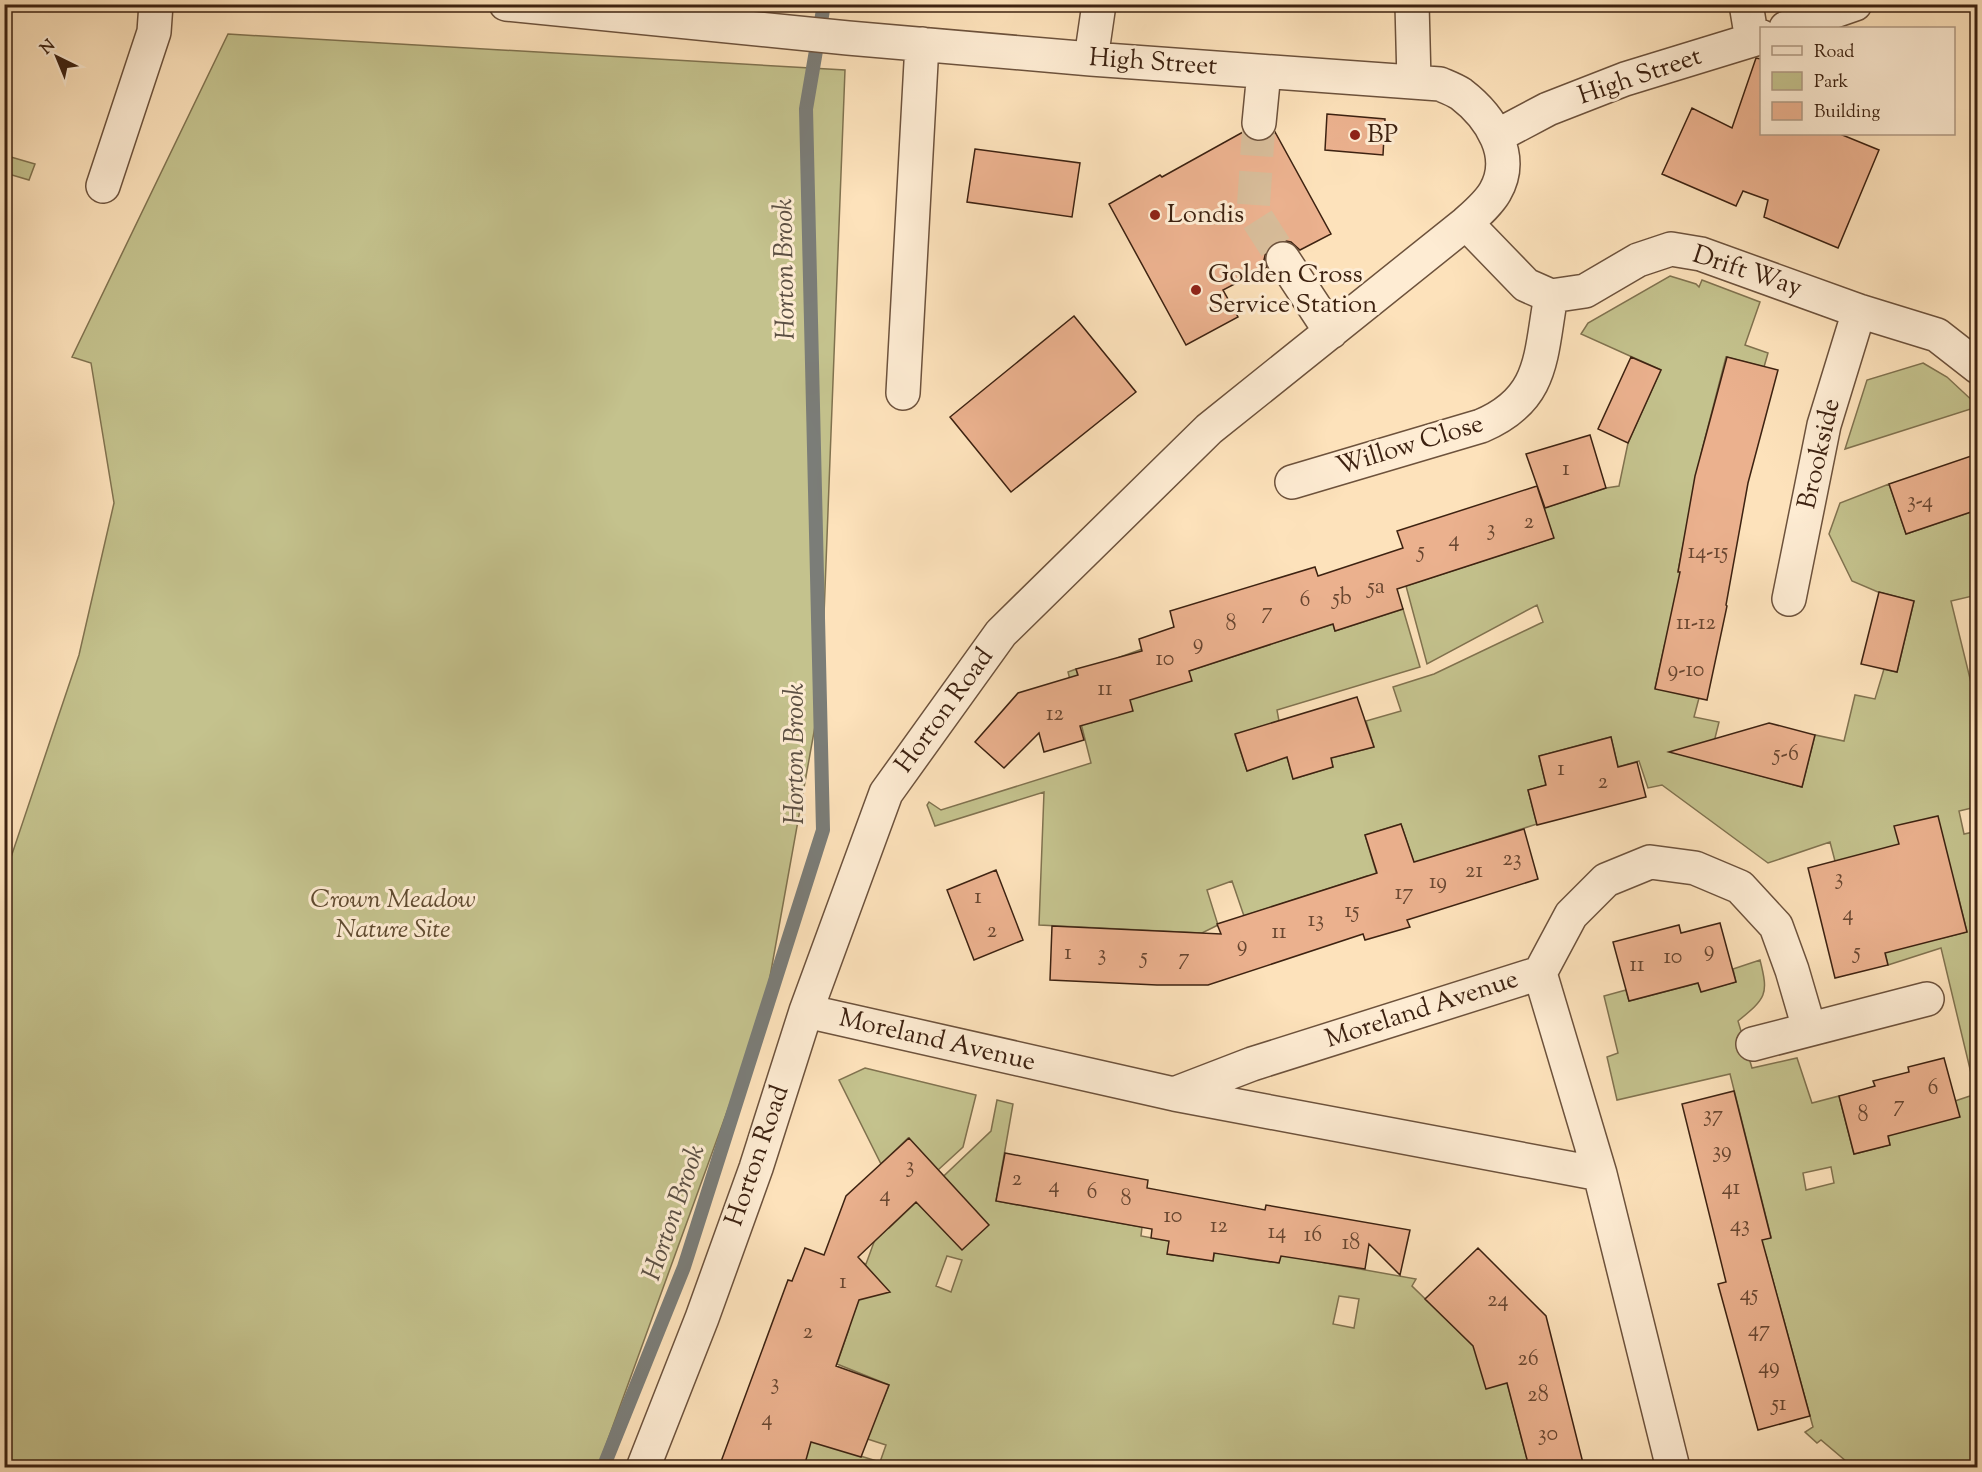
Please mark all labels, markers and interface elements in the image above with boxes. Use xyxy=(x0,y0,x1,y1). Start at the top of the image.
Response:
north arrow xyxy=(27,27,87,87)
legend xyxy=(1760,27,1955,135)
text: N xyxy=(36,35,61,61)
street label: High Street xyxy=(1573,39,1707,115)
street label: High Street xyxy=(1088,40,1218,86)
text: Road xyxy=(1814,40,1854,66)
text: Park xyxy=(1814,70,1849,96)
text: Building xyxy=(1814,100,1880,126)
place label: BP xyxy=(1367,117,1398,154)
marker: BP xyxy=(1348,128,1362,142)
place label: Londis xyxy=(1167,197,1244,234)
water label: Horton Brook xyxy=(765,198,807,340)
marker: Londis xyxy=(1148,208,1162,222)
street label: Drift Way xyxy=(1688,237,1807,307)
place label: Golden Cross Service Station xyxy=(1208,257,1377,324)
marker: Golden Cross Service Station xyxy=(1189,283,1203,297)
street label: Brookside xyxy=(1789,395,1851,513)
street label: Willow Close xyxy=(1332,406,1488,486)
house number: 1 xyxy=(1562,454,1570,486)
house number: 3-4 xyxy=(1907,486,1933,518)
house number: 2 xyxy=(1524,507,1534,539)
house number: 3 xyxy=(1487,514,1495,546)
house number: 4 xyxy=(1448,525,1460,557)
house number: 5 xyxy=(1415,536,1425,568)
house number: 14-15 xyxy=(1688,537,1729,569)
house number: 5a xyxy=(1365,572,1385,604)
house number: 5b xyxy=(1330,583,1352,615)
house number: 6 xyxy=(1300,585,1310,617)
house number: 7 xyxy=(1261,597,1273,629)
house number: 11-12 xyxy=(1676,608,1716,640)
house number: 8 xyxy=(1225,609,1237,641)
house number: 9 xyxy=(1193,628,1203,660)
street label: Horton Road xyxy=(887,640,1003,781)
house number: 10 xyxy=(1156,644,1174,676)
house number: 9-10 xyxy=(1668,655,1704,687)
house number: 11 xyxy=(1098,674,1113,706)
water label: Horton Brook xyxy=(777,683,816,825)
house number: 12 xyxy=(1046,699,1064,731)
house number: 5-6 xyxy=(1771,739,1799,771)
house number: 1 xyxy=(1557,754,1565,786)
house number: 2 xyxy=(1598,767,1608,799)
house number: 23 xyxy=(1502,844,1522,876)
house number: 21 xyxy=(1465,856,1483,888)
house number: 3 xyxy=(1835,863,1843,895)
house number: 19 xyxy=(1429,867,1447,899)
house number: 17 xyxy=(1395,878,1413,910)
park label: Crown Meadow Nature Site xyxy=(310,882,476,949)
house number: 1 xyxy=(974,882,982,914)
house number: 15 xyxy=(1344,896,1360,928)
house number: 4 xyxy=(1842,899,1854,931)
house number: 13 xyxy=(1308,905,1324,937)
house number: 2 xyxy=(987,916,997,948)
house number: 11 xyxy=(1272,917,1287,949)
house number: 9 xyxy=(1237,930,1247,962)
house number: 9 xyxy=(1704,935,1714,967)
house number: 5 xyxy=(1851,937,1861,969)
house number: 1 xyxy=(1064,938,1072,970)
house number: 3 xyxy=(1098,939,1106,971)
house number: 5 xyxy=(1138,942,1148,974)
house number: 10 xyxy=(1664,942,1682,974)
house number: 7 xyxy=(1178,943,1190,975)
house number: 11 xyxy=(1630,950,1645,982)
street label: Moreland Avenue xyxy=(1321,961,1523,1059)
street label: Moreland Avenue xyxy=(835,1000,1039,1082)
house number: 6 xyxy=(1928,1073,1938,1105)
street label: Horton Road xyxy=(717,1080,800,1232)
house number: 7 xyxy=(1893,1090,1905,1122)
house number: 37 xyxy=(1703,1100,1723,1132)
house number: 8 xyxy=(1857,1100,1869,1132)
house number: 39 xyxy=(1712,1136,1732,1168)
water label: Horton Brook xyxy=(633,1140,717,1286)
house number: 3 xyxy=(906,1151,914,1183)
house number: 2 xyxy=(1012,1164,1022,1196)
house number: 4 xyxy=(1048,1171,1060,1203)
house number: 41 xyxy=(1722,1173,1741,1205)
house number: 6 xyxy=(1087,1177,1097,1209)
house number: 4 xyxy=(879,1180,891,1212)
house number: 8 xyxy=(1120,1184,1132,1216)
house number: 10 xyxy=(1164,1201,1182,1233)
house number: 43 xyxy=(1730,1210,1750,1242)
house number: 12 xyxy=(1210,1211,1228,1243)
house number: 14 xyxy=(1268,1217,1286,1249)
house number: 16 xyxy=(1304,1220,1322,1252)
house number: 18 xyxy=(1342,1228,1360,1260)
house number: 1 xyxy=(839,1267,847,1299)
house number: 45 xyxy=(1740,1279,1759,1311)
house number: 24 xyxy=(1487,1285,1509,1317)
house number: 47 xyxy=(1748,1315,1770,1347)
house number: 2 xyxy=(803,1317,813,1349)
house number: 26 xyxy=(1517,1344,1539,1376)
house number: 49 xyxy=(1758,1352,1780,1384)
house number: 3 xyxy=(771,1368,779,1400)
house number: 28 xyxy=(1527,1380,1549,1412)
house number: 51 xyxy=(1769,1389,1787,1421)
house number: 4 xyxy=(761,1404,773,1436)
house number: 30 xyxy=(1538,1419,1558,1451)

